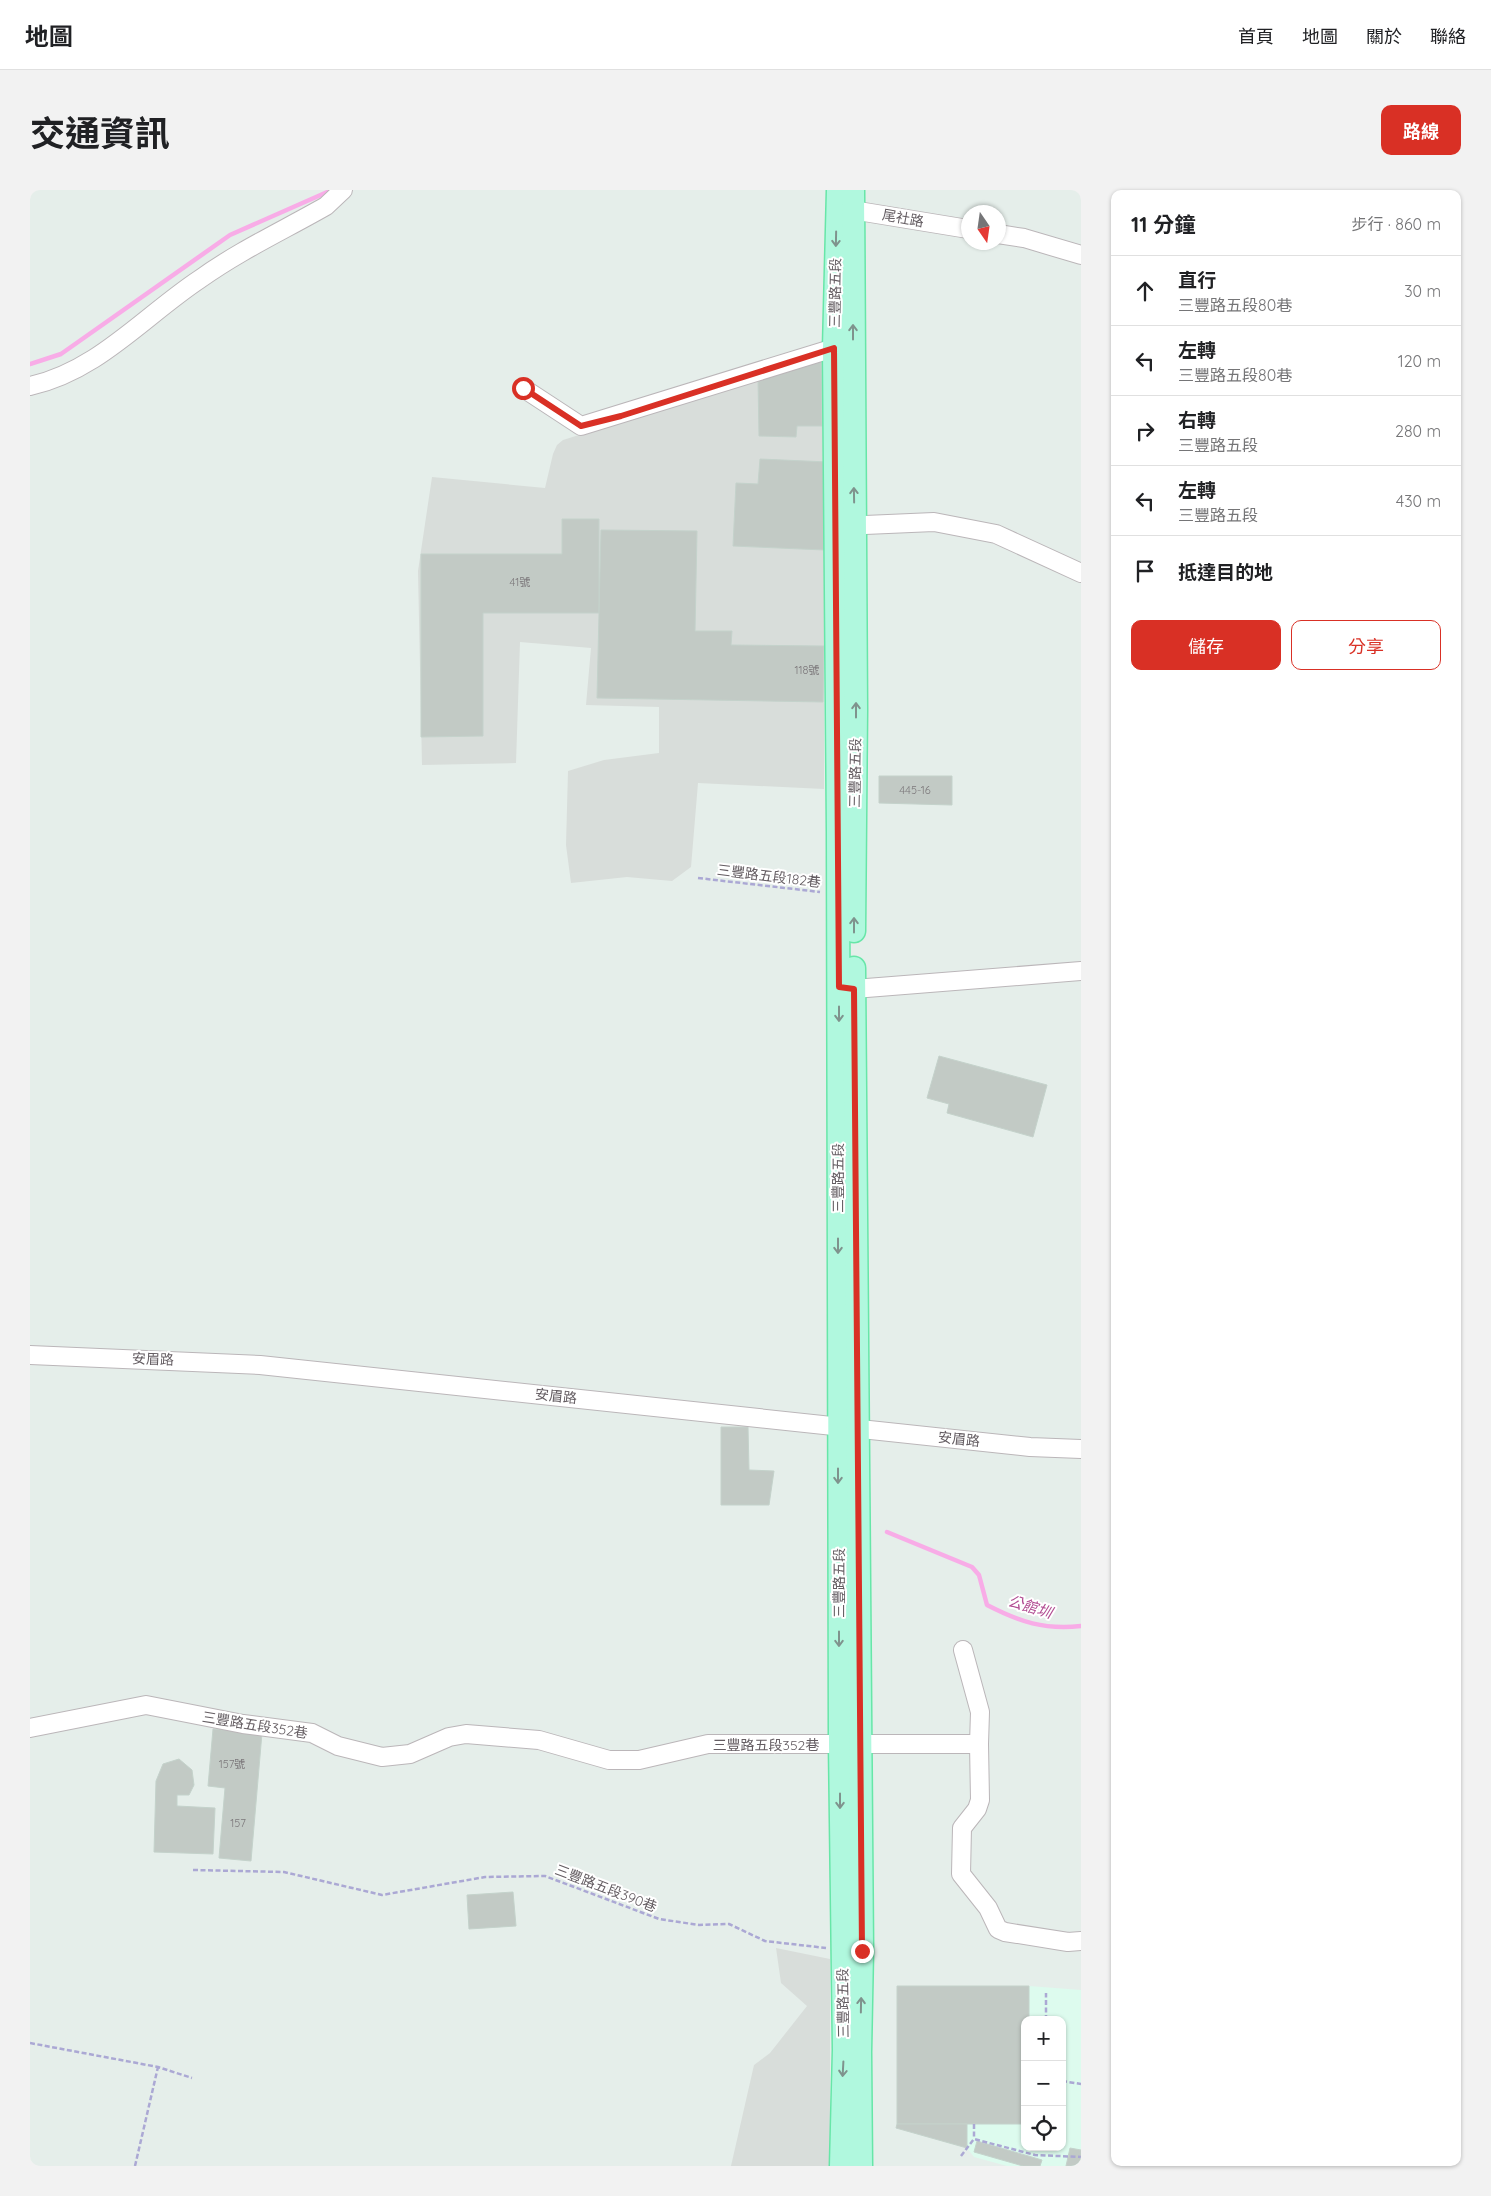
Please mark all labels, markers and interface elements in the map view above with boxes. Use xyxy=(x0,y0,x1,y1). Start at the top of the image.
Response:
text: 地圖 xyxy=(25,21,73,51)
text: 首頁 xyxy=(1238,25,1274,48)
text: 地圖 xyxy=(1302,25,1338,48)
text: 關於 xyxy=(1366,25,1402,48)
text: 聯絡 xyxy=(1430,25,1466,48)
button: 路線 xyxy=(1381,105,1461,155)
text: 交通資訊 xyxy=(30,111,170,155)
street label: 尾社路 xyxy=(881,205,925,231)
north arrow xyxy=(961,205,1006,250)
text: 11 分鐘 xyxy=(1131,211,1195,237)
text: 步行 · 860 m xyxy=(1351,214,1441,234)
one-way arrow xyxy=(832,230,841,246)
street label: 三豐路五段 xyxy=(825,258,845,328)
text: 直行 xyxy=(1178,268,1216,292)
icon: ahead xyxy=(1131,277,1159,305)
text: 30 m xyxy=(1404,281,1441,301)
text: 三豐路五段80巷 xyxy=(1178,295,1292,315)
one-way arrow xyxy=(848,324,858,340)
text: 左轉 xyxy=(1178,338,1216,362)
icon: left xyxy=(1131,347,1159,375)
text: 120 m xyxy=(1398,351,1441,371)
text: 三豐路五段80巷 xyxy=(1178,365,1292,385)
route start xyxy=(512,377,535,400)
text: 右轉 xyxy=(1178,408,1216,432)
icon: right xyxy=(1131,417,1159,445)
text: 280 m xyxy=(1395,421,1441,441)
text: 三豐路五段 xyxy=(1178,435,1258,455)
text: 左轉 xyxy=(1178,478,1216,502)
one-way arrow xyxy=(850,487,859,503)
icon: left xyxy=(1131,487,1159,515)
text: 430 m xyxy=(1396,491,1441,511)
text: 三豐路五段 xyxy=(1178,505,1258,525)
icon: arrive xyxy=(1131,557,1159,585)
text: 抵達目的地 xyxy=(1178,560,1273,584)
house number: 41號 xyxy=(510,575,530,589)
button: 儲存 xyxy=(1131,620,1281,670)
button: 分享 xyxy=(1291,620,1441,670)
house number: 118號 xyxy=(794,663,820,677)
one-way arrow xyxy=(851,702,861,718)
street label: 三豐路五段 xyxy=(845,738,865,808)
house number: 445-16 xyxy=(899,783,931,797)
street label: 三豐路五段182巷 xyxy=(716,861,822,891)
one-way arrow xyxy=(849,917,859,933)
one-way arrow xyxy=(834,1005,844,1021)
street label: 三豐路五段 xyxy=(829,1143,847,1213)
one-way arrow xyxy=(833,1238,843,1254)
street label: 安眉路 xyxy=(132,1349,174,1369)
street label: 安眉路 xyxy=(534,1385,578,1407)
street label: 安眉路 xyxy=(937,1428,981,1450)
one-way arrow xyxy=(833,1468,843,1484)
street label: 三豐路五段 xyxy=(830,1548,848,1618)
water label: 公館圳 xyxy=(1006,1591,1056,1623)
one-way arrow xyxy=(834,1630,844,1646)
street label: 三豐路五段352巷 xyxy=(201,1708,309,1742)
street label: 三豐路五段352巷 xyxy=(713,1736,819,1754)
house number: 157號 xyxy=(219,1757,245,1771)
one-way arrow xyxy=(835,1792,845,1809)
house number: 157 xyxy=(230,1816,246,1830)
street label: 三豐路五段390巷 xyxy=(553,1860,659,1916)
route end xyxy=(851,1940,874,1963)
street label: 三豐路五段 xyxy=(833,1968,853,2038)
one-way arrow xyxy=(856,1998,866,2014)
map controls xyxy=(1021,2016,1066,2151)
button: + xyxy=(1021,2016,1066,2061)
one-way arrow xyxy=(838,2060,848,2076)
button: − xyxy=(1021,2061,1066,2106)
button: locate xyxy=(1021,2106,1066,2151)

